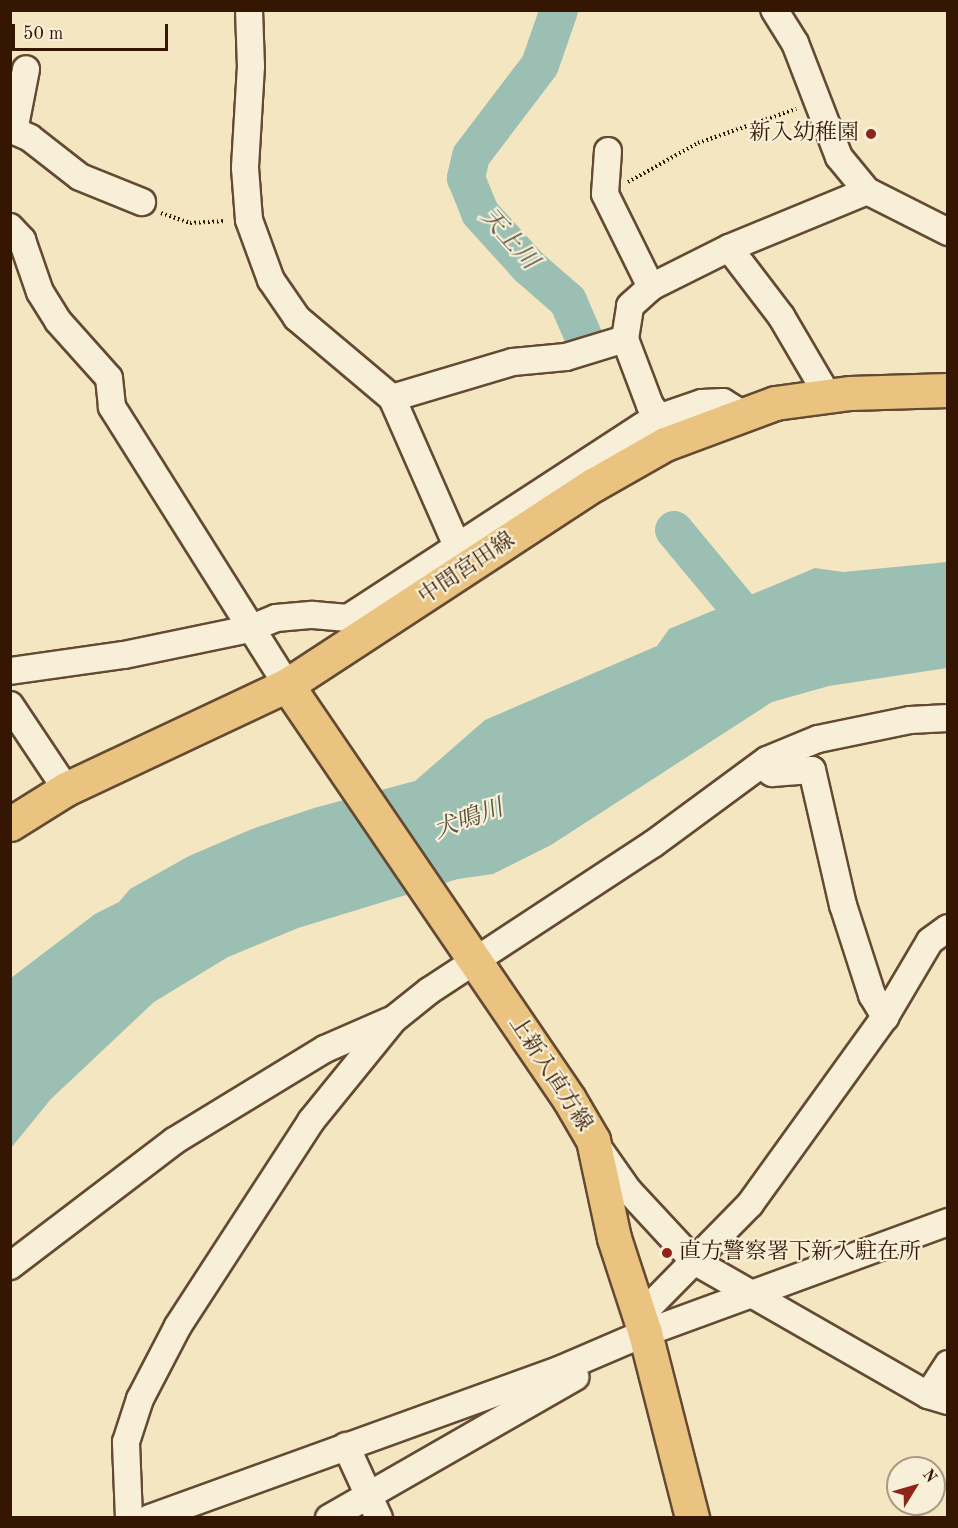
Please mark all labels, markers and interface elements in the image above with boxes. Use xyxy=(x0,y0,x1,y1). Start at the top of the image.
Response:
scale bar xyxy=(15,12,171,50)
text: 50 m xyxy=(23,25,63,43)
place label: 新入幼稚園 xyxy=(749,121,859,147)
marker: 新入幼稚園 xyxy=(864,127,878,141)
water label: 天上川 xyxy=(473,204,543,276)
street label: 中間宮田線 xyxy=(414,527,520,611)
water label: 犬鳴川 xyxy=(430,795,508,847)
street label: 上新入直方線 xyxy=(503,1011,597,1137)
place label: 直方警察署下新入駐在所 xyxy=(679,1240,921,1266)
marker: 直方警察署下新入駐在所 xyxy=(660,1246,674,1260)
north arrow xyxy=(886,1456,946,1516)
text: N xyxy=(919,1467,939,1486)

